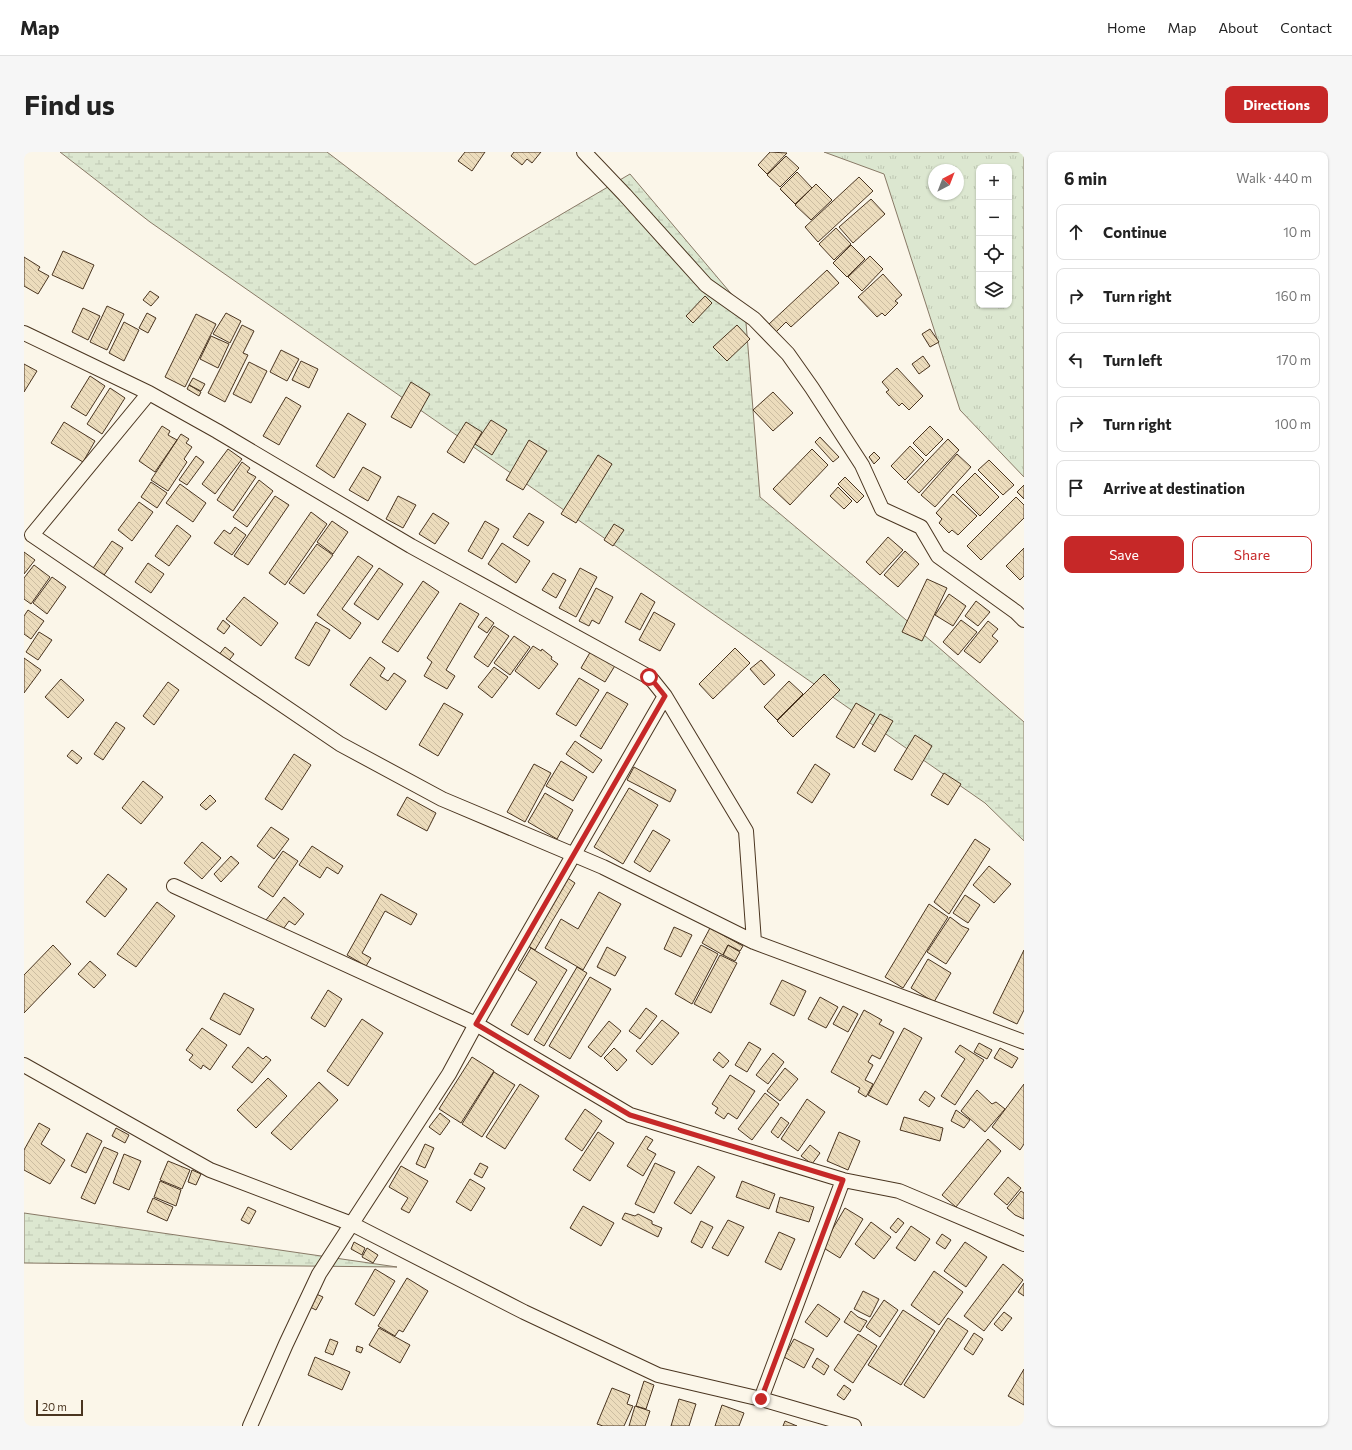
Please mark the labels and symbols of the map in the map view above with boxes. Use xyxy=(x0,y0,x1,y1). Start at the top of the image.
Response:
north arrow xyxy=(928,164,964,200)
route start xyxy=(640,668,658,686)
route end xyxy=(752,1390,770,1408)
scale bar xyxy=(36,1398,83,1417)

